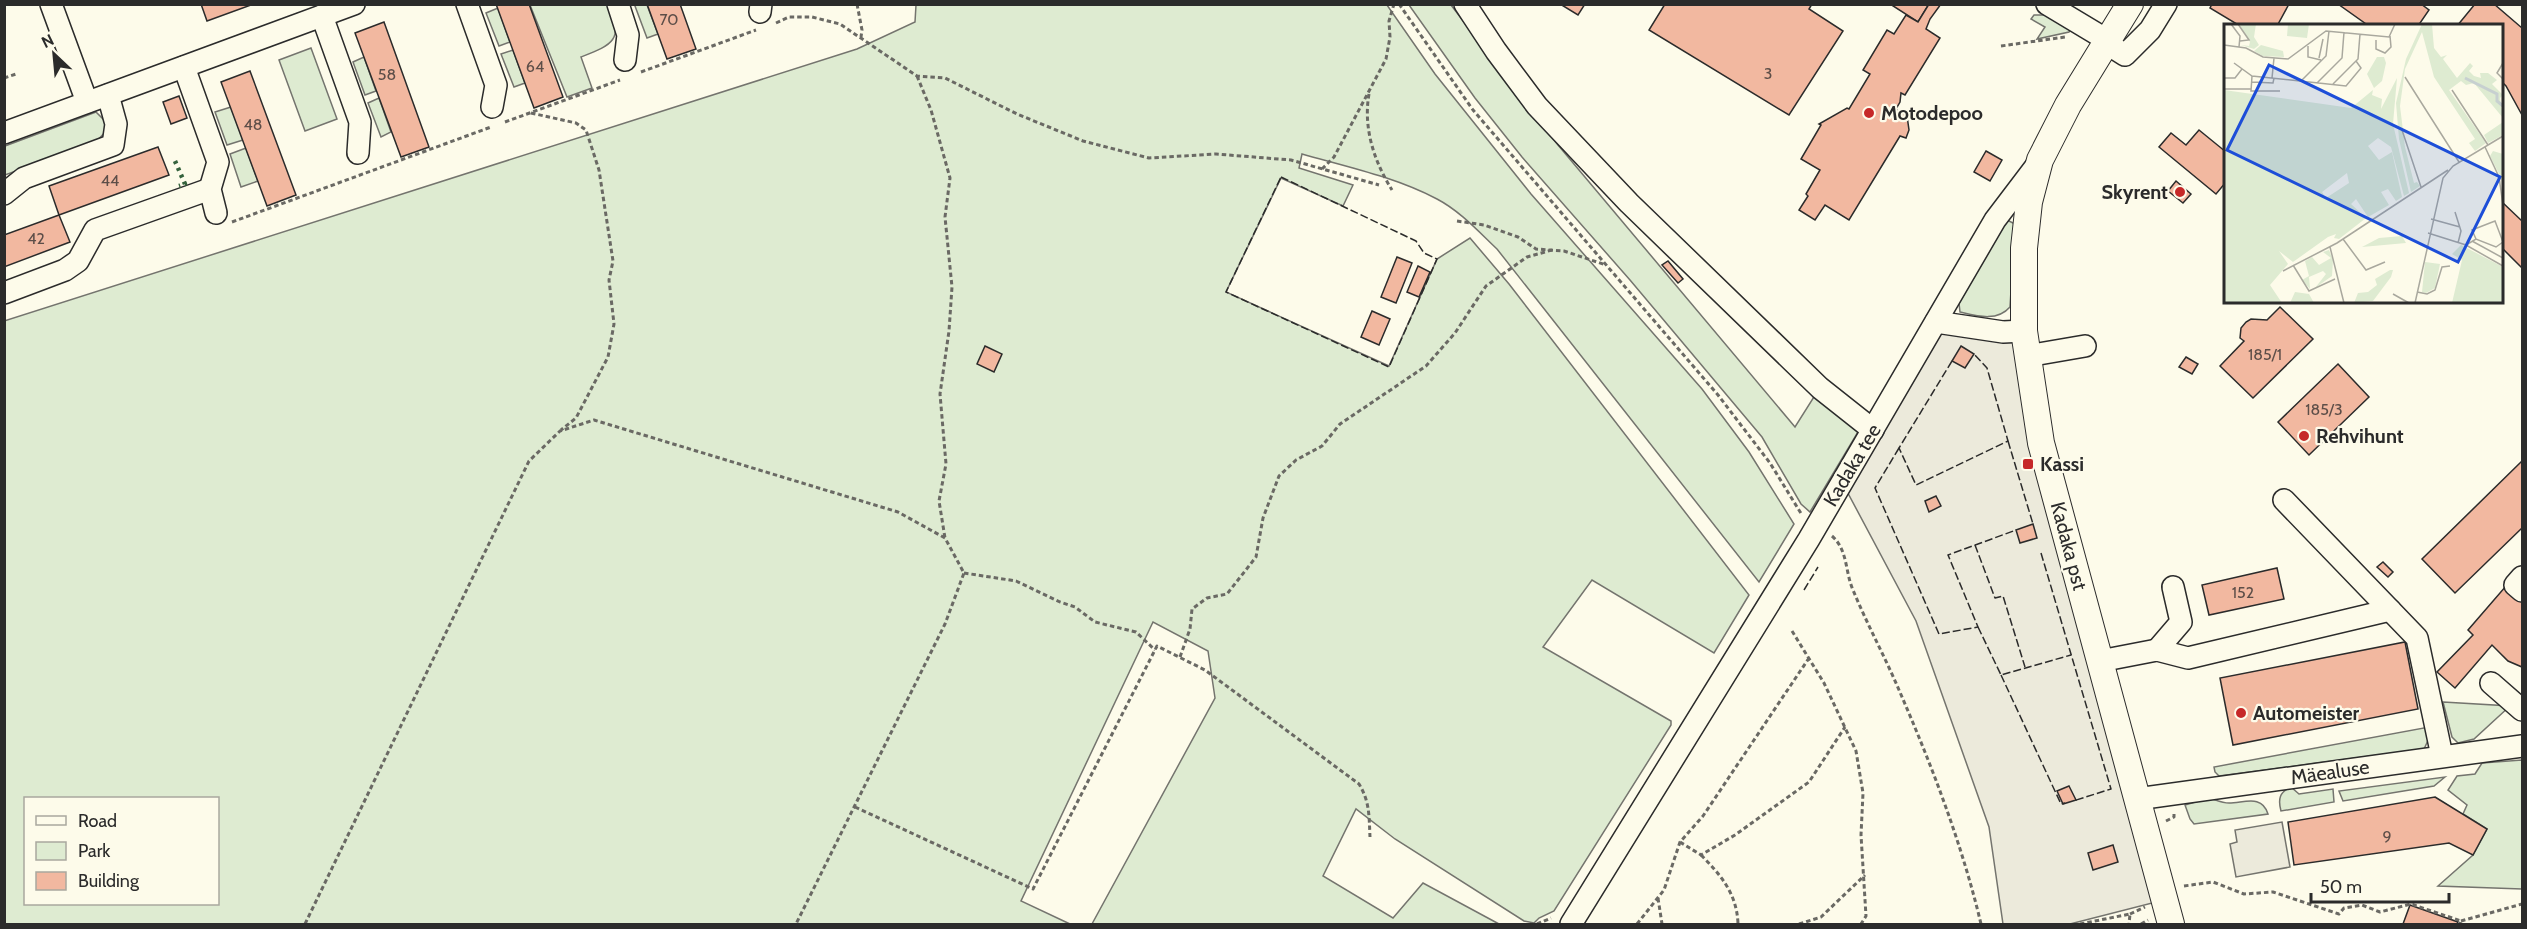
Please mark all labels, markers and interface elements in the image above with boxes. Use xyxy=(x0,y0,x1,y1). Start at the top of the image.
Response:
house number: 70 xyxy=(659,10,679,29)
north arrow xyxy=(24,24,84,84)
inset map xyxy=(2224,24,2503,303)
text: N xyxy=(38,30,57,52)
house number: 64 xyxy=(526,57,544,76)
house number: 3 xyxy=(1764,64,1772,83)
house number: 58 xyxy=(378,65,396,84)
place label: Motodepoo xyxy=(1881,101,1983,125)
marker: Motodepoo xyxy=(1862,106,1876,120)
house number: 48 xyxy=(244,115,262,134)
house number: 44 xyxy=(101,171,119,190)
place label: Skyrent xyxy=(2102,180,2168,204)
marker: Skyrent xyxy=(2173,185,2187,199)
house number: 42 xyxy=(27,229,45,248)
house number: 185/1 xyxy=(2248,345,2282,364)
house number: 185/3 xyxy=(2305,400,2343,419)
street label: Kadaka tee xyxy=(1818,420,1886,510)
place label: Rehvihunt xyxy=(2316,424,2404,448)
marker: Rehvihunt xyxy=(2297,429,2311,443)
place label: Kassi xyxy=(2040,452,2084,476)
marker: Kassi xyxy=(2021,457,2035,471)
street label: Kadaka pst xyxy=(2046,499,2092,593)
house number: 152 xyxy=(2232,583,2254,602)
place label: Automeister xyxy=(2253,701,2360,725)
marker: Automeister xyxy=(2234,706,2248,720)
street label: Mäealuse xyxy=(2289,755,2371,789)
legend xyxy=(24,797,219,905)
text: Road xyxy=(78,810,117,832)
house number: 9 xyxy=(2382,827,2392,846)
text: Park xyxy=(78,840,111,862)
scale bar xyxy=(2311,866,2449,904)
text: Building xyxy=(78,870,140,892)
text: 50 m xyxy=(2320,876,2362,898)

